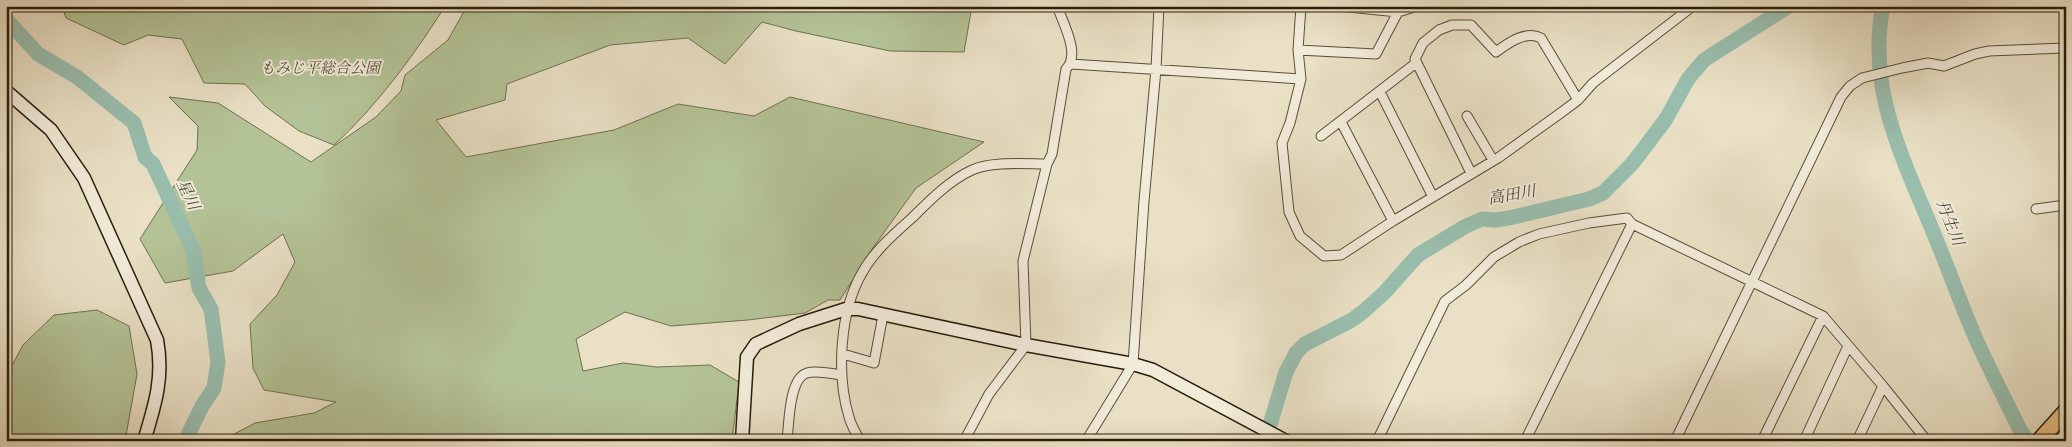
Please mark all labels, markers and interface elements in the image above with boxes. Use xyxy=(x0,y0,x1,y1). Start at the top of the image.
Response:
park label: もみじ平総合公園 xyxy=(260,59,383,80)
water label: 星川 xyxy=(170,176,205,216)
water label: 高田川 xyxy=(1486,181,1540,211)
water label: 丹生川 xyxy=(1930,197,1969,251)

